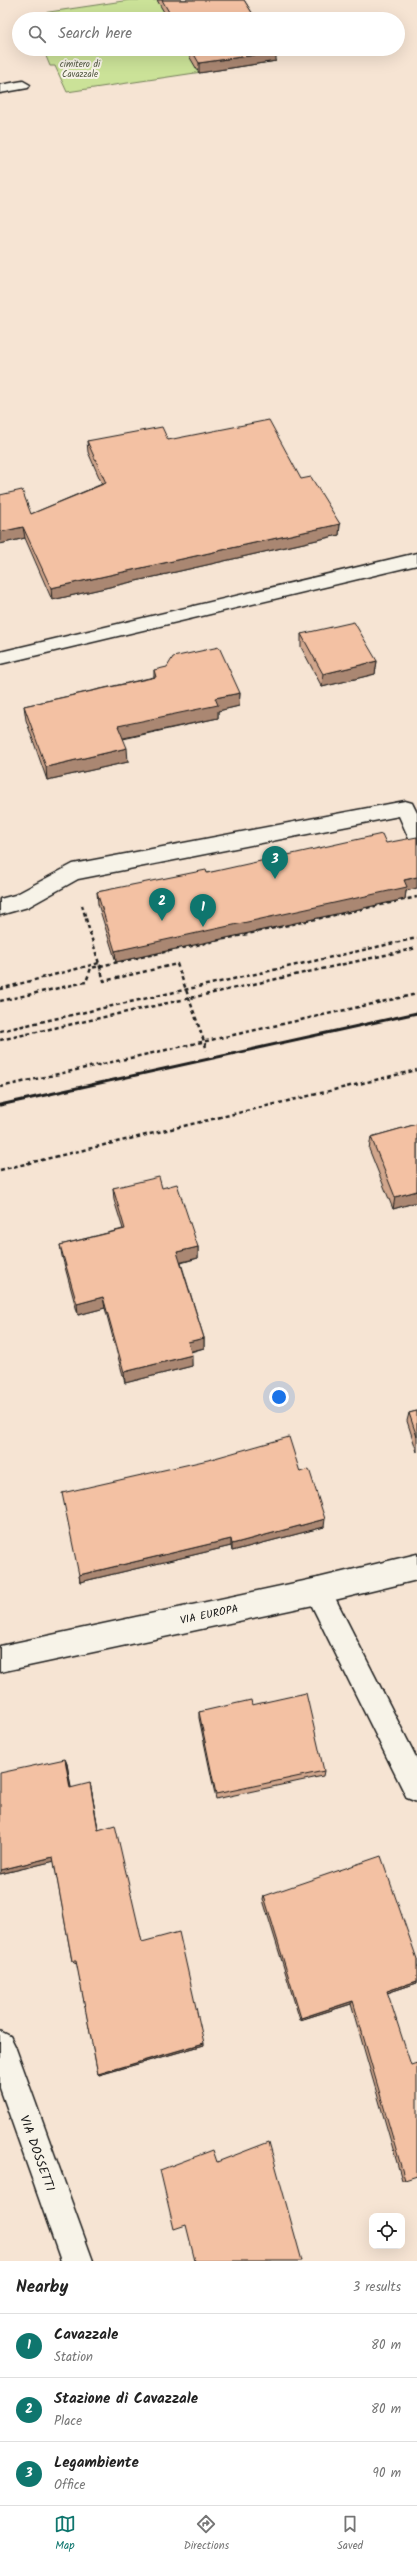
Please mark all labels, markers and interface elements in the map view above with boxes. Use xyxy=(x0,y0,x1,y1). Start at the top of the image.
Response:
search box xyxy=(12,12,405,56)
text: Search here xyxy=(58,22,132,46)
icon: search xyxy=(26,23,48,45)
park label: cimitero di Cavazzale xyxy=(60,57,101,82)
pin: 3 xyxy=(262,846,288,879)
pin: 2 xyxy=(149,888,175,921)
pin: 1 xyxy=(190,894,216,927)
your location xyxy=(269,1387,289,1407)
street label: VIA EUROPA xyxy=(178,1600,240,1630)
street label: VIA DOSSETTI xyxy=(13,2112,60,2195)
map controls xyxy=(369,2213,405,2249)
button: locate xyxy=(369,2213,405,2249)
text: Nearby xyxy=(16,2274,68,2301)
text: 3 results xyxy=(353,2277,401,2298)
text: Cavazzale xyxy=(54,2323,118,2347)
text: 1 xyxy=(27,2335,31,2356)
text: 80 m xyxy=(371,2335,401,2356)
text: Station xyxy=(54,2347,93,2368)
text: Stazione di Cavazzale xyxy=(54,2387,198,2411)
text: 2 xyxy=(25,2399,33,2420)
text: 80 m xyxy=(371,2399,401,2420)
text: Place xyxy=(54,2411,82,2432)
text: Legambiente xyxy=(54,2451,139,2475)
text: 3 xyxy=(25,2463,33,2484)
text: 90 m xyxy=(373,2463,401,2484)
text: Office xyxy=(54,2475,85,2496)
tab: Map xyxy=(54,2513,76,2555)
tab: Directions xyxy=(184,2513,229,2555)
tab: Saved xyxy=(337,2513,363,2555)

